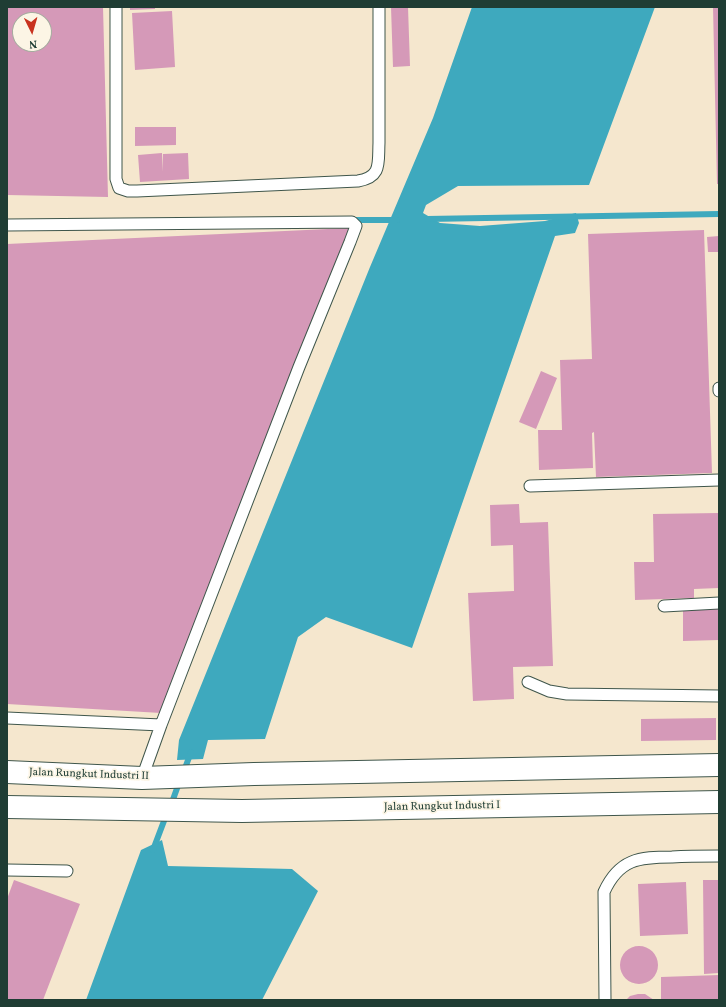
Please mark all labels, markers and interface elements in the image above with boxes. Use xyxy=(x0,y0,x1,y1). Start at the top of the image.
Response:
north arrow xyxy=(12,12,52,52)
text: N xyxy=(28,36,38,51)
street label: Jalan Rungkut Industri II xyxy=(29,766,149,784)
street label: Jalan Rungkut Industri I xyxy=(384,799,500,815)

